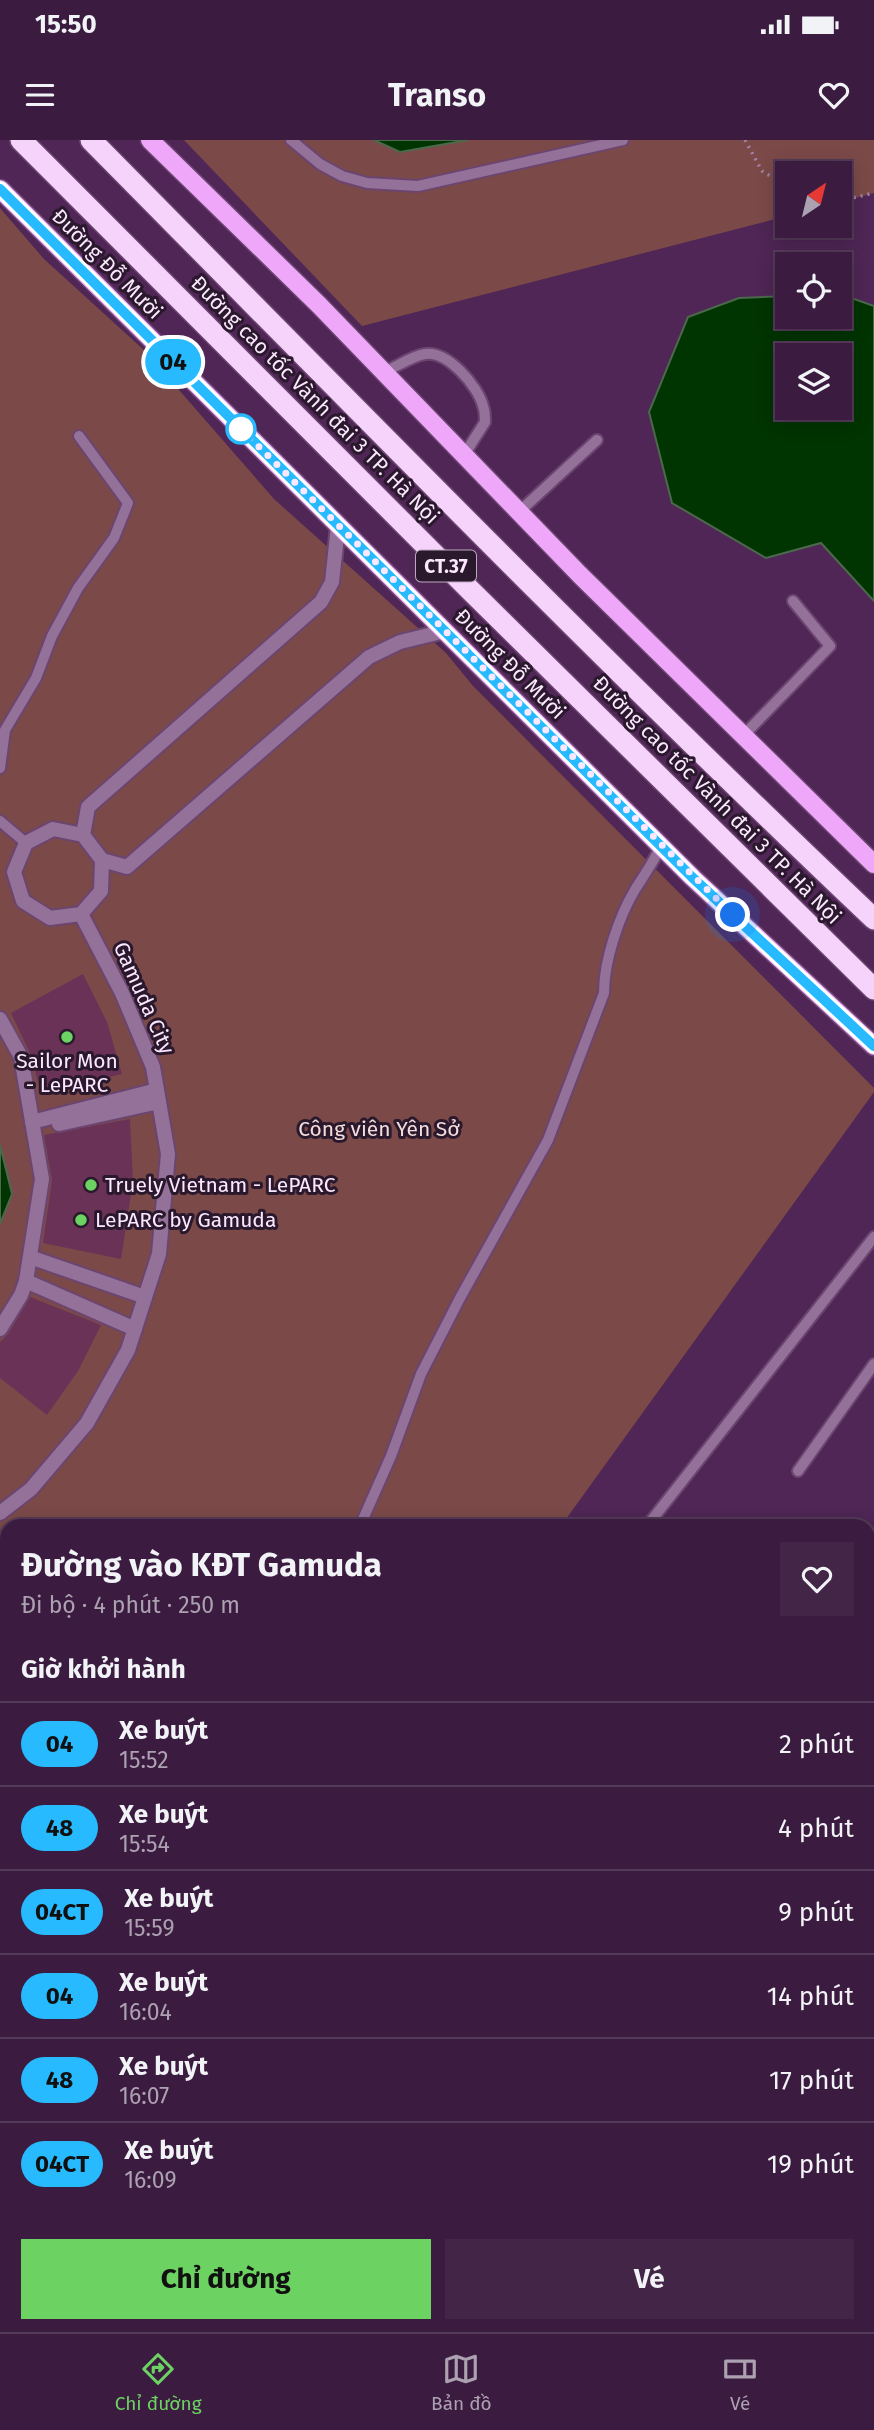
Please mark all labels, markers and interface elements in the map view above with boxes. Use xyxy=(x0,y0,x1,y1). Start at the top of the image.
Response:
text: 15:50 xyxy=(35,9,97,40)
icon: menu xyxy=(21,76,59,114)
text: Transo xyxy=(388,76,486,114)
icon: heart xyxy=(815,76,853,114)
north arrow xyxy=(775,161,852,238)
map controls xyxy=(775,161,852,420)
street label: Đường Đỗ Mười xyxy=(46,203,168,325)
button: locate xyxy=(775,252,852,329)
street label: Đường cao tốc Vành đai 3 TP. Hà Nội xyxy=(185,270,445,530)
line badge: 04 xyxy=(142,339,204,385)
button: layers xyxy=(775,343,852,420)
text: 04 xyxy=(159,348,187,376)
unlabelled marker xyxy=(226,414,256,444)
road number: CT.37 xyxy=(416,550,476,582)
street label: Đường Đỗ Mười xyxy=(449,603,571,725)
street label: Đường cao tốc Vành đai 3 TP. Hà Nội xyxy=(587,670,847,930)
your location xyxy=(715,897,750,932)
street label: Gamuda City xyxy=(108,938,181,1059)
marker: Sailor Mon - LePARC xyxy=(59,1029,75,1045)
place label: Sailor Mon - LePARC xyxy=(16,1048,118,1098)
park label: Công viên Yên Sở xyxy=(298,1116,460,1142)
place label: Truely Vietnam - LePARC xyxy=(105,1172,336,1198)
marker: Truely Vietnam - LePARC xyxy=(83,1177,99,1193)
place label: LePARC by Gamuda xyxy=(95,1207,276,1233)
marker: LePARC by Gamuda xyxy=(73,1212,89,1228)
button: heart xyxy=(780,1542,854,1616)
text: Đường vào KĐT Gamuda xyxy=(21,1545,382,1585)
text: Đi bộ · 4 phút · 250 m xyxy=(21,1591,240,1619)
text: Giờ khởi hành xyxy=(21,1654,186,1685)
text: Xe buýt xyxy=(119,1715,208,1746)
text: 2 phút xyxy=(779,1729,854,1760)
text: 04 xyxy=(46,1730,73,1758)
text: 15:52 xyxy=(119,1746,169,1774)
text: Xe buýt xyxy=(119,1799,208,1830)
text: 4 phút xyxy=(778,1813,854,1844)
text: 48 xyxy=(46,1814,73,1842)
text: 15:54 xyxy=(119,1830,170,1858)
text: Xe buýt xyxy=(124,1883,213,1914)
text: 9 phút xyxy=(778,1897,854,1928)
text: 04CT xyxy=(35,1898,89,1926)
text: 15:59 xyxy=(124,1914,174,1942)
text: Xe buýt xyxy=(119,1967,208,1998)
text: 14 phút xyxy=(767,1981,854,2012)
text: 04 xyxy=(46,1982,73,2010)
text: 16:04 xyxy=(119,1998,172,2026)
text: Xe buýt xyxy=(119,2051,208,2082)
text: 17 phút xyxy=(769,2065,854,2096)
text: 48 xyxy=(46,2066,73,2094)
text: 16:07 xyxy=(119,2082,169,2110)
text: Xe buýt xyxy=(124,2135,213,2166)
text: 19 phút xyxy=(767,2149,854,2180)
text: 04CT xyxy=(35,2150,89,2178)
text: 16:09 xyxy=(124,2166,177,2194)
button: Chỉ đường xyxy=(21,2239,431,2319)
button: Vé xyxy=(445,2239,854,2319)
tab: Chỉ đường xyxy=(115,2350,202,2415)
tab: Bản đồ xyxy=(431,2350,492,2415)
tab: Vé xyxy=(721,2350,759,2415)

